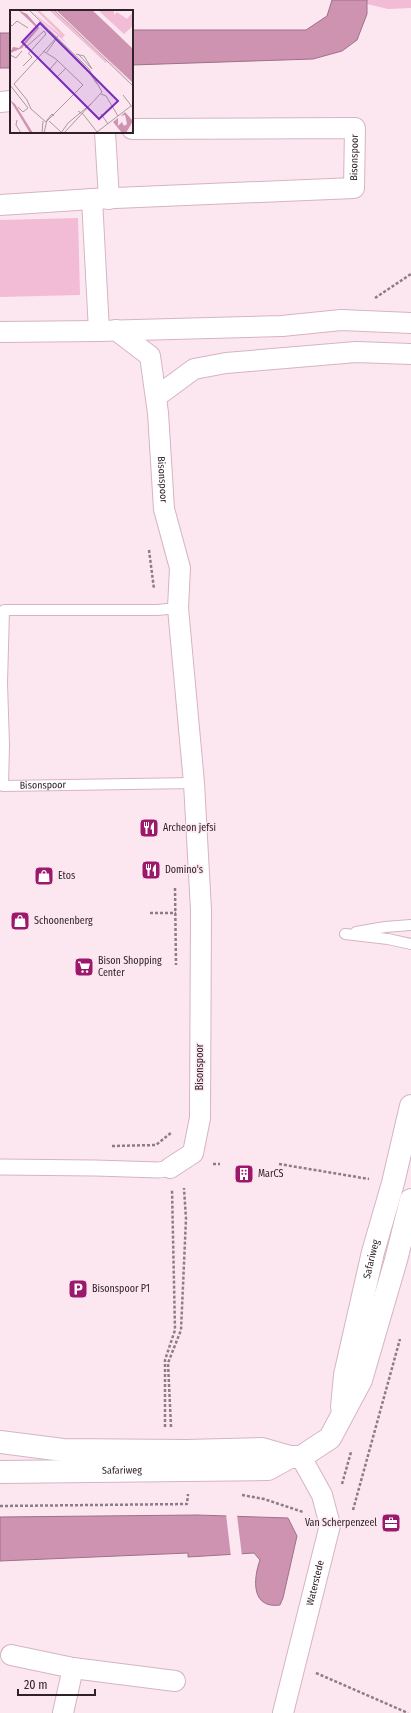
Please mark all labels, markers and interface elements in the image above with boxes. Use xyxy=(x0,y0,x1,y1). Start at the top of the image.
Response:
inset map xyxy=(10,10,133,133)
street label: Bisonspoor xyxy=(348,134,361,181)
street label: Bisonspoor xyxy=(155,456,170,504)
street label: Bisonspoor xyxy=(19,779,67,792)
restaurant icon: Archeon jefsi xyxy=(138,817,160,839)
place label: Archeon jefsi xyxy=(163,822,216,834)
restaurant icon: Domino's xyxy=(140,859,162,881)
place label: Domino's xyxy=(165,864,203,876)
shop icon: Etos xyxy=(33,865,55,887)
place label: Etos xyxy=(58,870,75,882)
shop icon: Schoonenberg xyxy=(9,910,31,932)
place label: Schoonenberg xyxy=(34,915,93,927)
place label: Bison Shopping Center xyxy=(98,955,162,979)
supermarket icon: Bison Shopping Center xyxy=(73,956,95,978)
street label: Bisonspoor xyxy=(194,1043,206,1090)
building icon: MarCS xyxy=(233,1163,255,1185)
place label: MarCS xyxy=(258,1168,284,1180)
street label: Safariweg xyxy=(361,1238,382,1280)
parking icon: Bisonspoor P1 xyxy=(67,1278,89,1300)
place label: Bisonspoor P1 xyxy=(92,1283,150,1295)
street label: Safariweg xyxy=(102,1464,142,1477)
office icon: Van Scherpenzeel xyxy=(380,1512,402,1534)
place label: Van Scherpenzeel xyxy=(305,1517,377,1529)
street label: Waterstede xyxy=(304,1559,327,1607)
scale bar xyxy=(18,1671,95,1697)
text: 20 m xyxy=(24,1678,48,1692)

